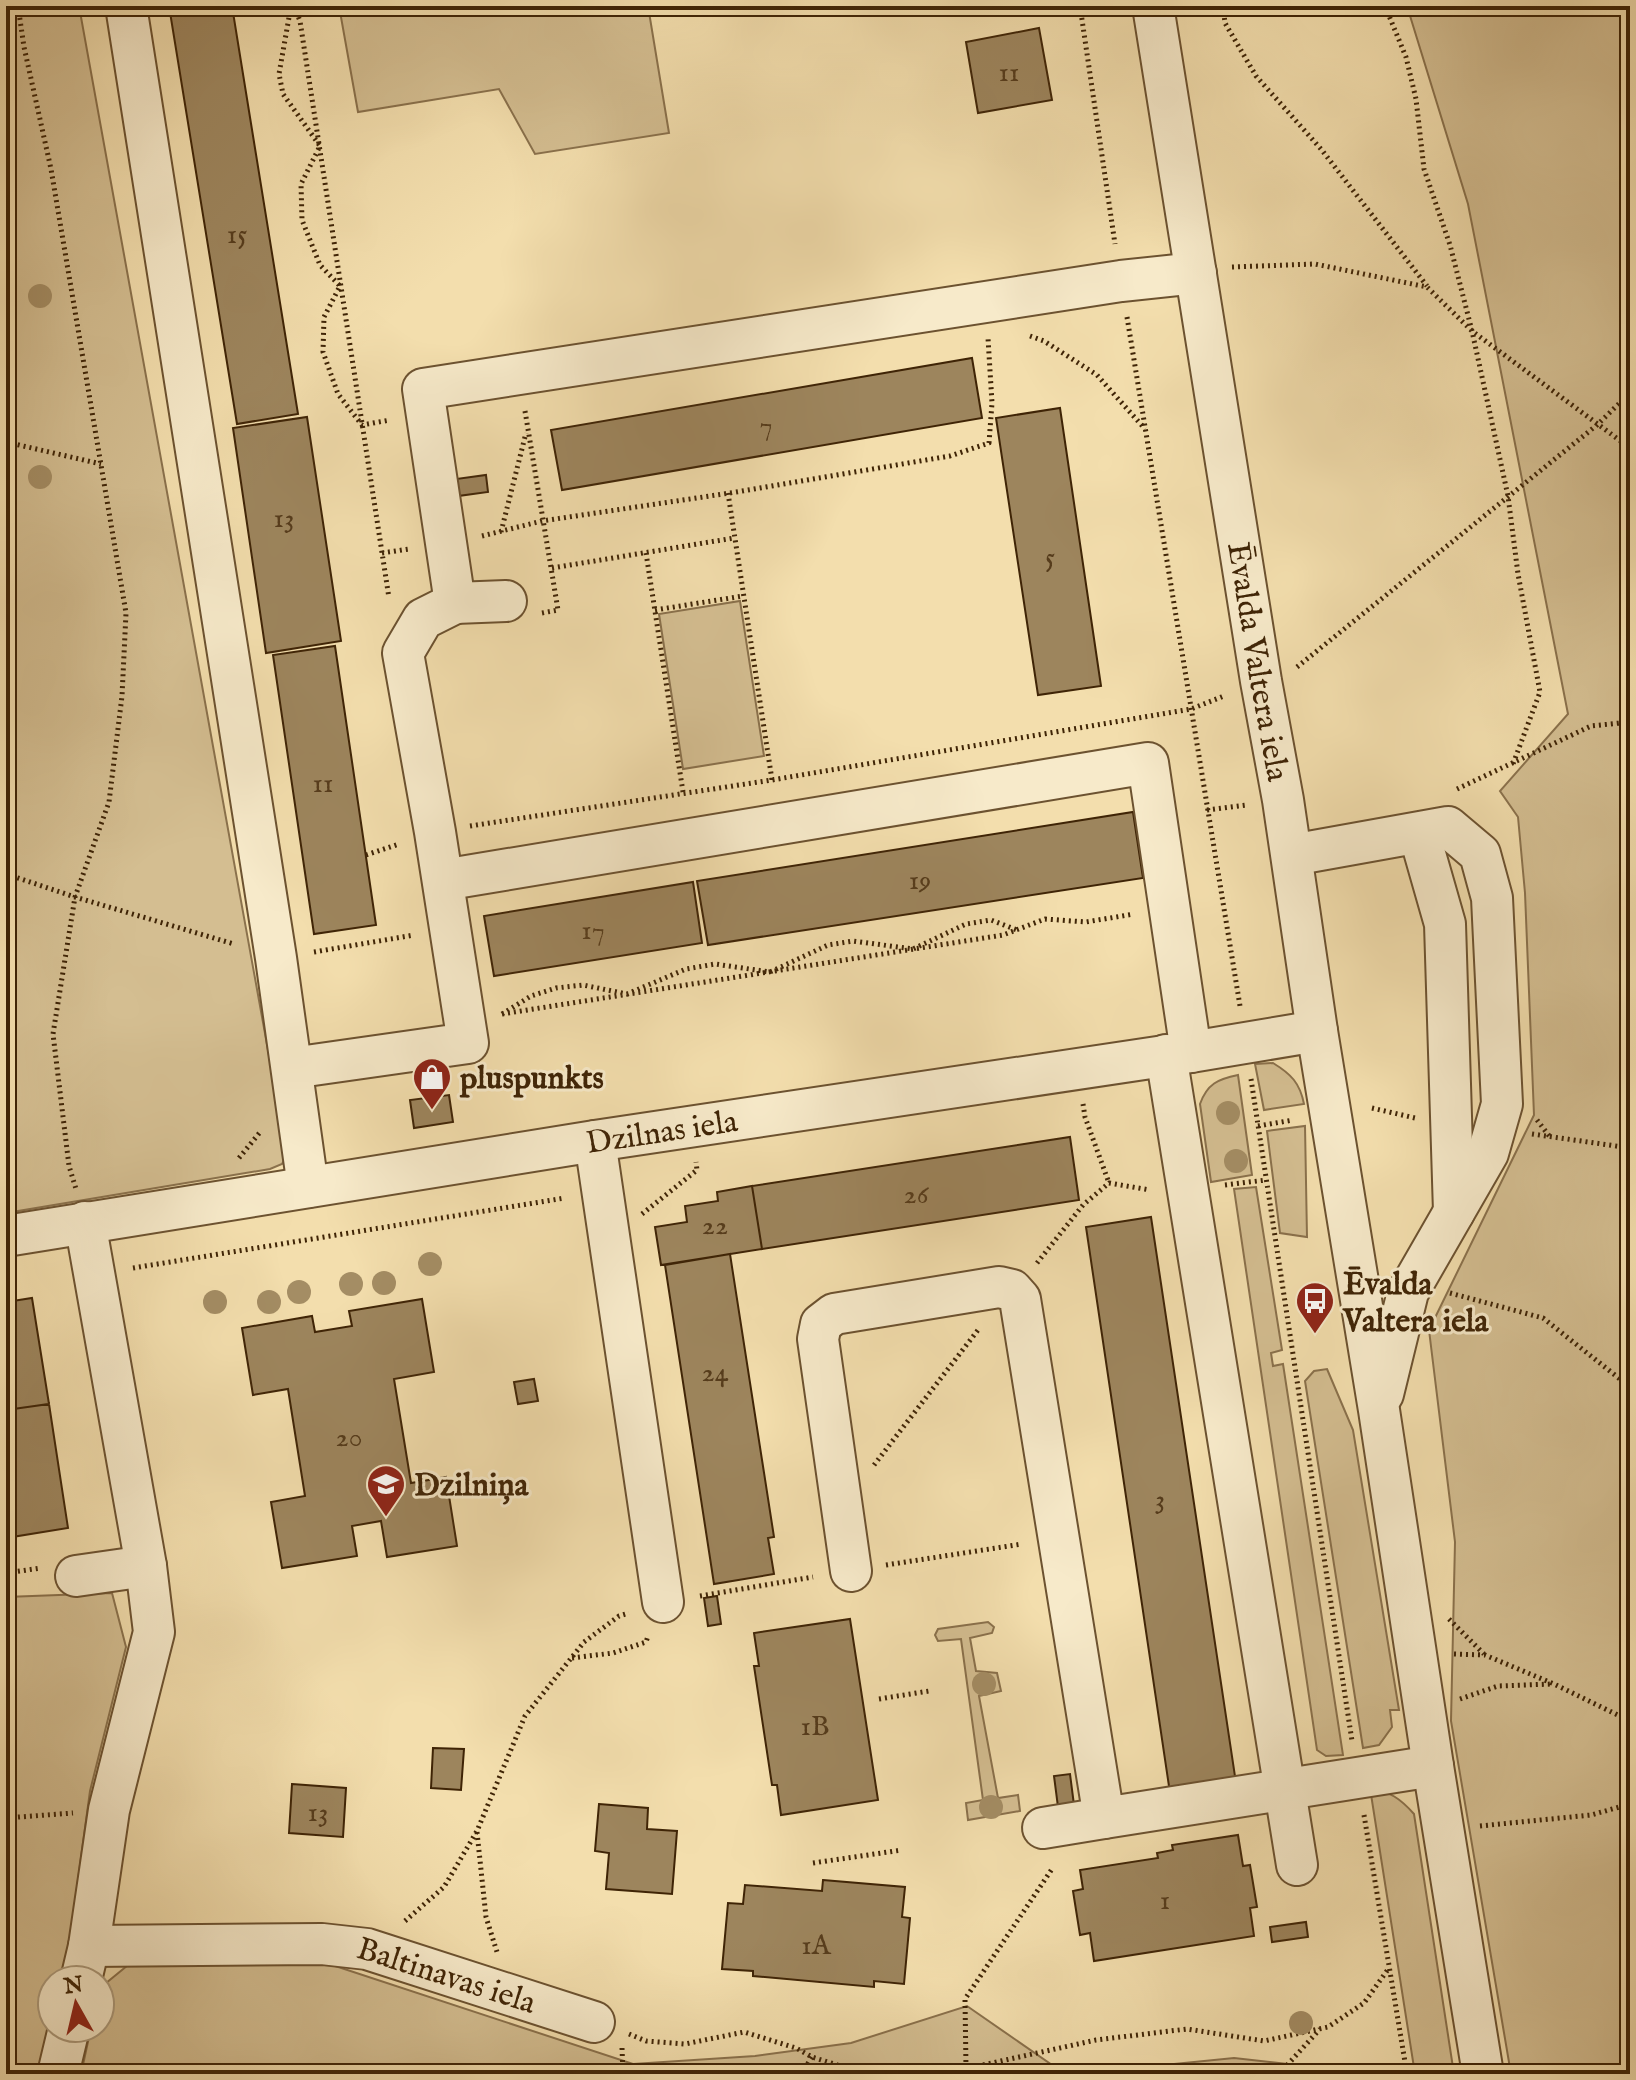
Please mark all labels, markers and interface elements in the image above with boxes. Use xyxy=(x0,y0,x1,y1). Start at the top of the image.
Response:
house number: 11 xyxy=(999,56,1019,91)
house number: 15 xyxy=(227,218,247,253)
house number: 7 xyxy=(759,409,773,444)
house number: 13 xyxy=(274,502,294,537)
street label: Ēvalda Valtera iela xyxy=(1216,539,1297,785)
house number: 5 xyxy=(1045,541,1055,576)
house number: 11 xyxy=(313,767,333,802)
house number: 19 xyxy=(909,864,931,899)
house number: 17 xyxy=(581,914,605,949)
shop icon: pluspunkts xyxy=(411,1056,453,1111)
place label: pluspunkts xyxy=(459,1059,604,1100)
street label: Dzilnas iela xyxy=(583,1102,741,1165)
house number: 26 xyxy=(904,1178,930,1213)
house number: 22 xyxy=(702,1209,728,1244)
place label: Ēvalda Valtera iela xyxy=(1342,1265,1490,1343)
bus stop icon: Ēvalda Valtera iela xyxy=(1294,1280,1336,1335)
house number: 24 xyxy=(702,1356,729,1391)
house number: 20 xyxy=(336,1421,362,1456)
school or university icon: Dzilniņa xyxy=(365,1463,407,1518)
place label: Dzilniņa xyxy=(414,1466,529,1507)
house number: 3 xyxy=(1155,1483,1165,1518)
house number: 1B xyxy=(801,1710,829,1745)
house number: 13 xyxy=(308,1796,328,1831)
house number: 1 xyxy=(1160,1884,1170,1919)
street label: Baltinavas iela xyxy=(351,1929,541,2025)
house number: 1A xyxy=(801,1929,832,1964)
north arrow xyxy=(36,1964,116,2044)
text: N xyxy=(61,1971,85,2002)

